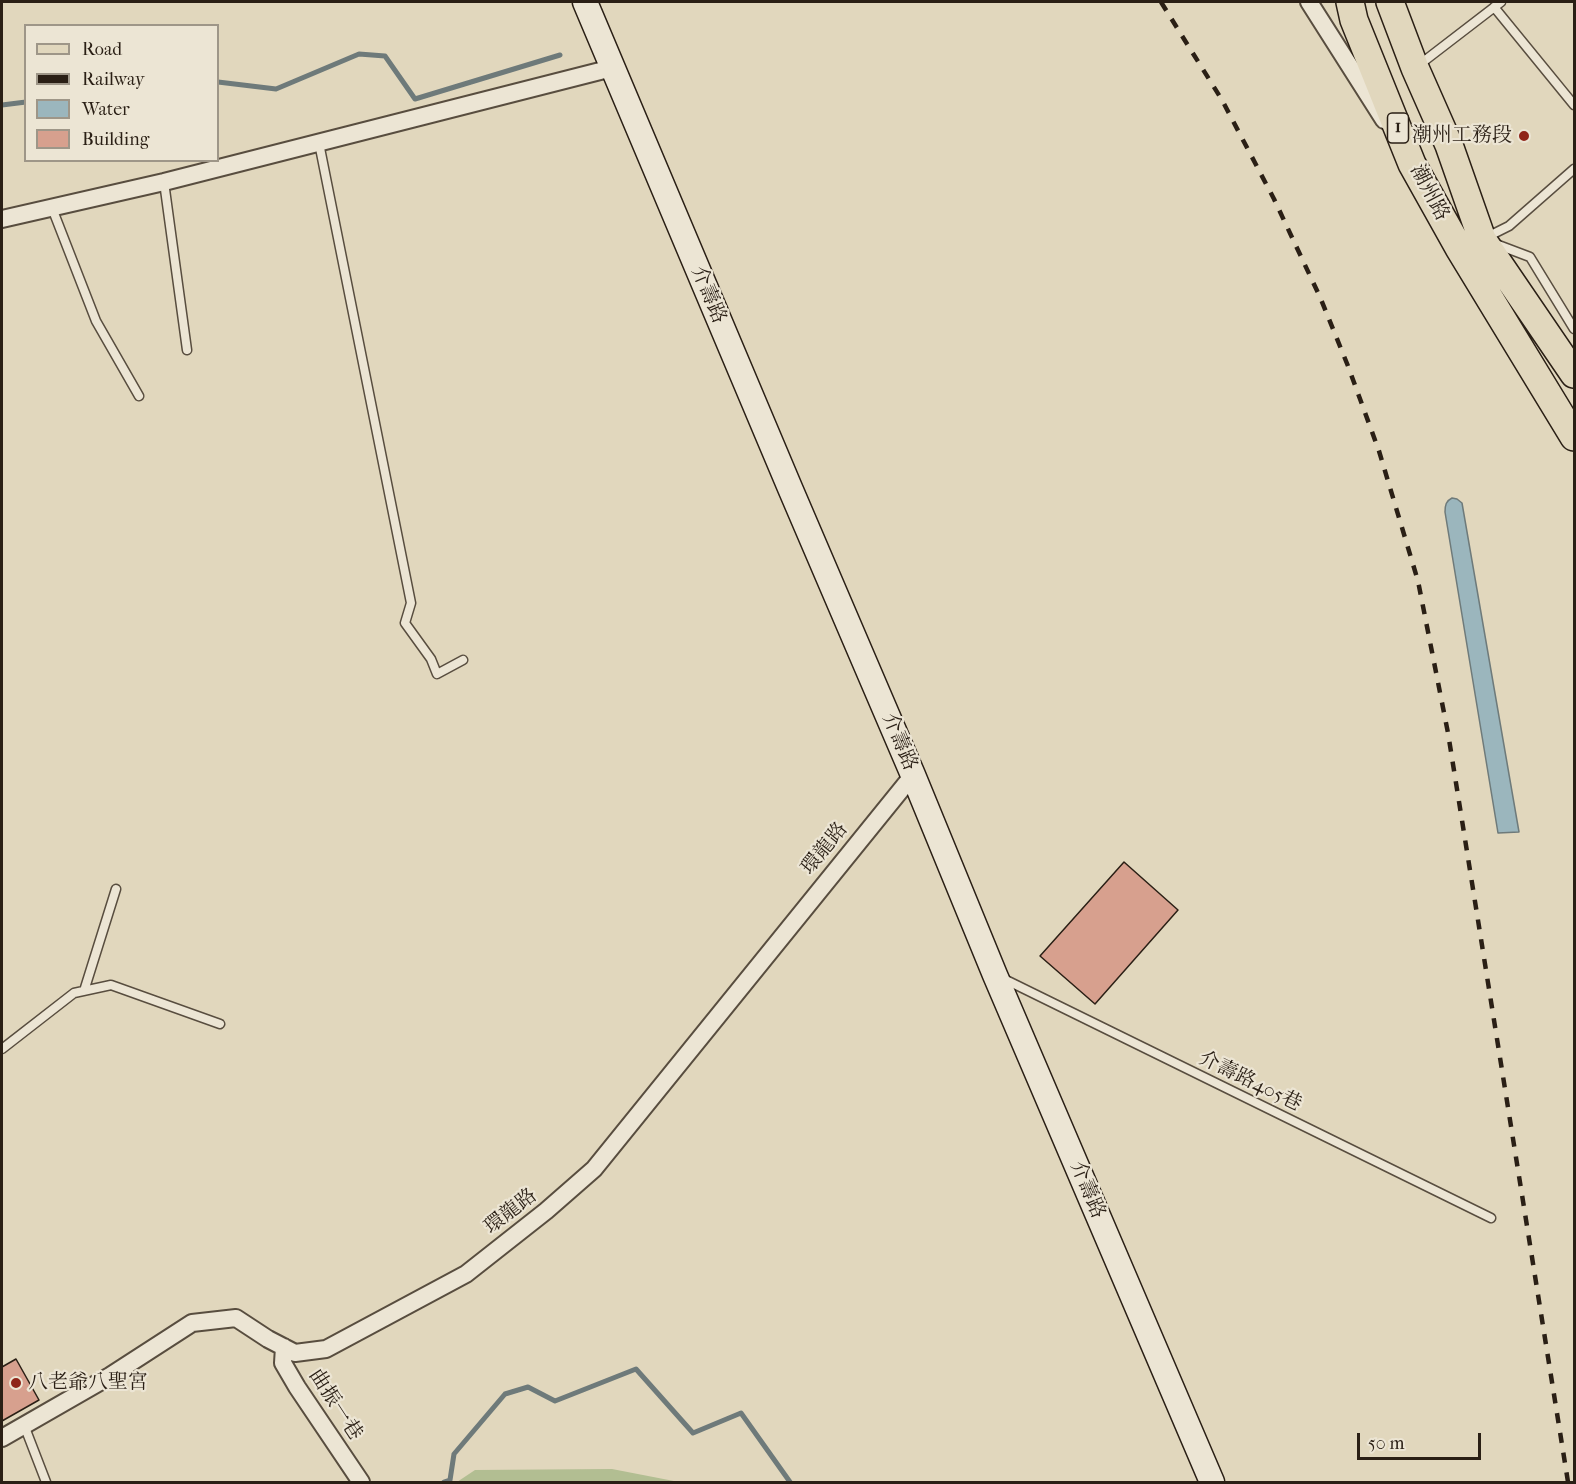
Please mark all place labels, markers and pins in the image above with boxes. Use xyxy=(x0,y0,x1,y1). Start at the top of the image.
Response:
place label: 潮州工務段 xyxy=(1412,124,1512,148)
marker: 潮州工務段 xyxy=(1517,129,1531,143)
place label: 八老爺八聖宮 xyxy=(28,1371,148,1395)
marker: 八老爺八聖宮 xyxy=(9,1376,23,1390)

